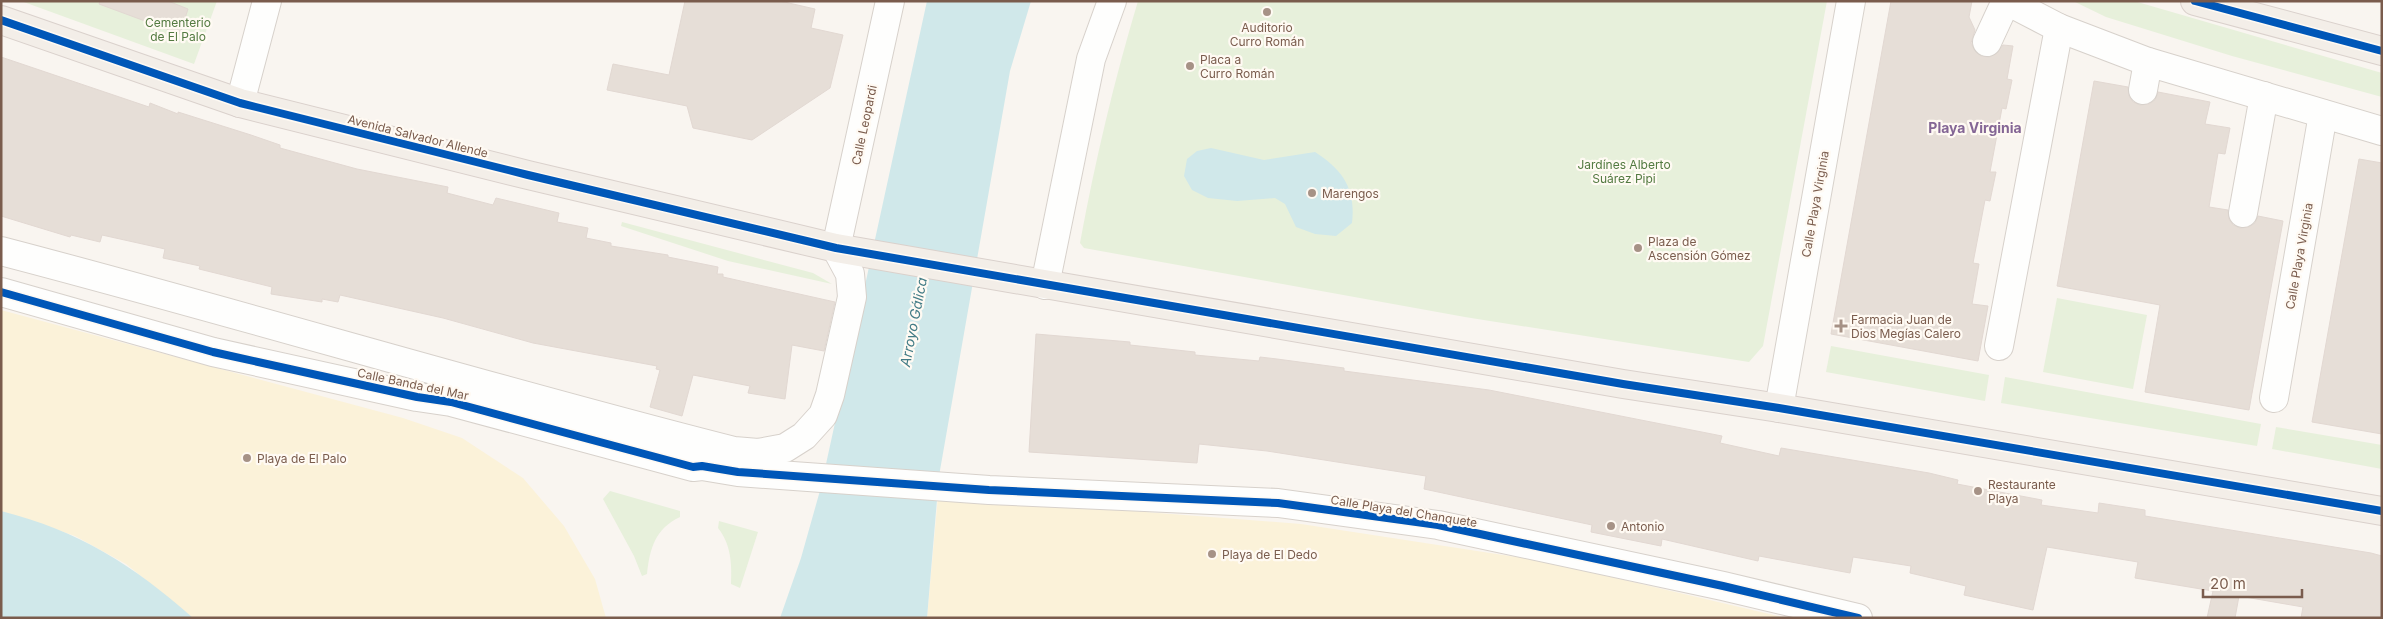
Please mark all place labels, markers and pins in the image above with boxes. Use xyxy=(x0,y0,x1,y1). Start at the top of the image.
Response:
marker: Auditorio Curro Román xyxy=(1261,6,1273,18)
place label: Auditorio Curro Román xyxy=(1230,20,1304,49)
place label: Placa a Curro Román xyxy=(1200,52,1275,81)
marker: Placa a Curro Román xyxy=(1184,60,1196,72)
place label: Marengos xyxy=(1322,186,1379,201)
marker: Marengos xyxy=(1306,187,1318,199)
place label: Plaza de Ascensión Gómez xyxy=(1648,234,1751,263)
marker: Plaza de Ascensión Gómez xyxy=(1632,242,1644,254)
place label: Farmacia Juan de Dios Megías Calero xyxy=(1851,312,1961,341)
marker: Farmacia Juan de Dios Megías Calero xyxy=(1835,320,1847,332)
place label: Playa de El Palo xyxy=(257,451,347,466)
marker: Playa de El Palo xyxy=(241,452,253,464)
place label: Restaurante Playa xyxy=(1988,477,2056,506)
marker: Restaurante Playa xyxy=(1972,485,1984,497)
place label: Antonio xyxy=(1621,519,1665,534)
marker: Antonio xyxy=(1605,520,1617,532)
place label: Playa de El Dedo xyxy=(1222,547,1317,562)
marker: Playa de El Dedo xyxy=(1206,548,1218,560)

